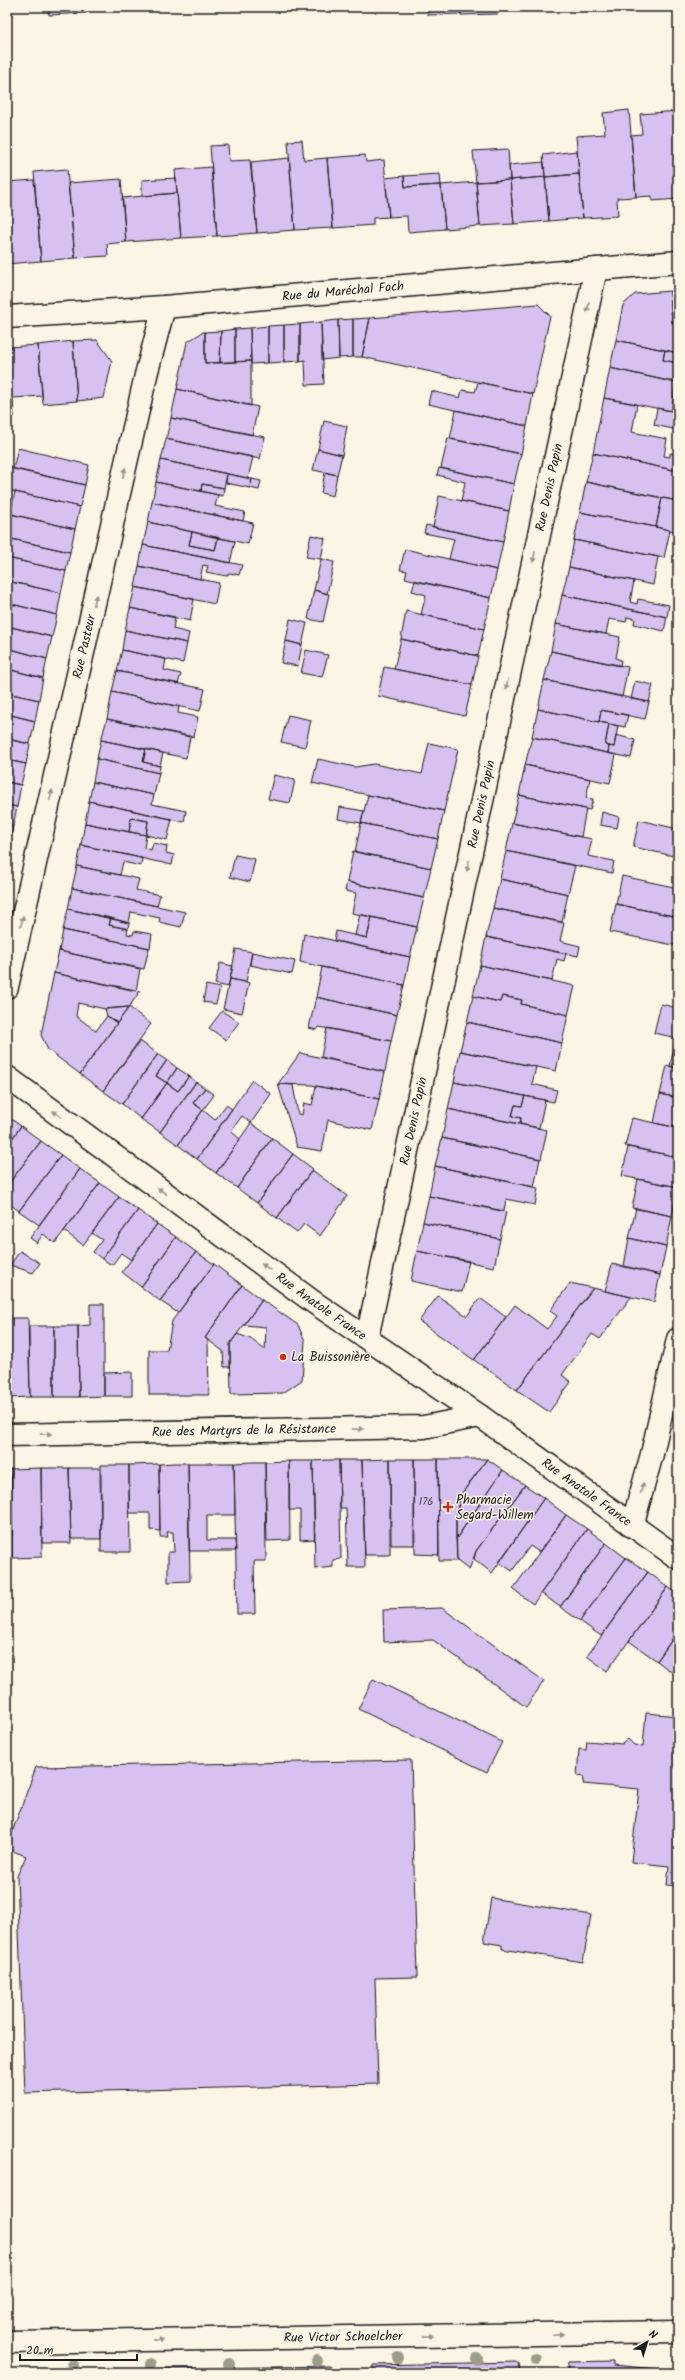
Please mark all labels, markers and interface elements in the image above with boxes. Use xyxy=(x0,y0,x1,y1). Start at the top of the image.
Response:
street label: Rue du Maréchal Foch xyxy=(281,276,405,307)
one-way arrow xyxy=(584,301,590,313)
street label: Rue Denis Papin xyxy=(530,441,569,533)
one-way arrow xyxy=(122,467,128,479)
one-way arrow xyxy=(531,551,537,564)
one-way arrow xyxy=(93,594,99,606)
street label: Rue Pasteur xyxy=(67,612,102,681)
one-way arrow xyxy=(504,678,510,691)
street label: Rue Denis Papin xyxy=(462,758,501,850)
one-way arrow xyxy=(48,789,54,801)
one-way arrow xyxy=(465,860,471,873)
one-way arrow xyxy=(19,915,25,928)
street label: Rue Denis Papin xyxy=(394,1075,433,1167)
one-way arrow xyxy=(51,1110,62,1118)
one-way arrow xyxy=(156,1186,167,1195)
one-way arrow xyxy=(261,1263,272,1272)
street label: Rue Anatole France xyxy=(271,1267,371,1346)
place label: La Buissonière xyxy=(291,1347,370,1368)
marker: La Buissonière xyxy=(278,1352,288,1362)
street label: Rue des Martyrs de la Résistance xyxy=(152,1418,336,1443)
one-way arrow xyxy=(352,1426,365,1432)
one-way arrow xyxy=(40,1431,52,1438)
street label: Rue Anatole France xyxy=(537,1453,636,1532)
one-way arrow xyxy=(639,1482,645,1495)
place label: Pharmacie Segard-Willem xyxy=(456,1490,534,1526)
house number: 176 xyxy=(419,1493,433,1511)
marker: Pharmacie Segard-Willem xyxy=(443,1502,453,1512)
north arrow xyxy=(627,2322,667,2362)
street label: Rue Victor Schoelcher xyxy=(283,2326,403,2348)
text: N xyxy=(644,2326,661,2344)
one-way arrow xyxy=(552,2331,565,2337)
one-way arrow xyxy=(422,2333,435,2339)
scale bar xyxy=(20,2336,137,2362)
one-way arrow xyxy=(152,2336,164,2343)
text: 20 m xyxy=(26,2341,54,2360)

